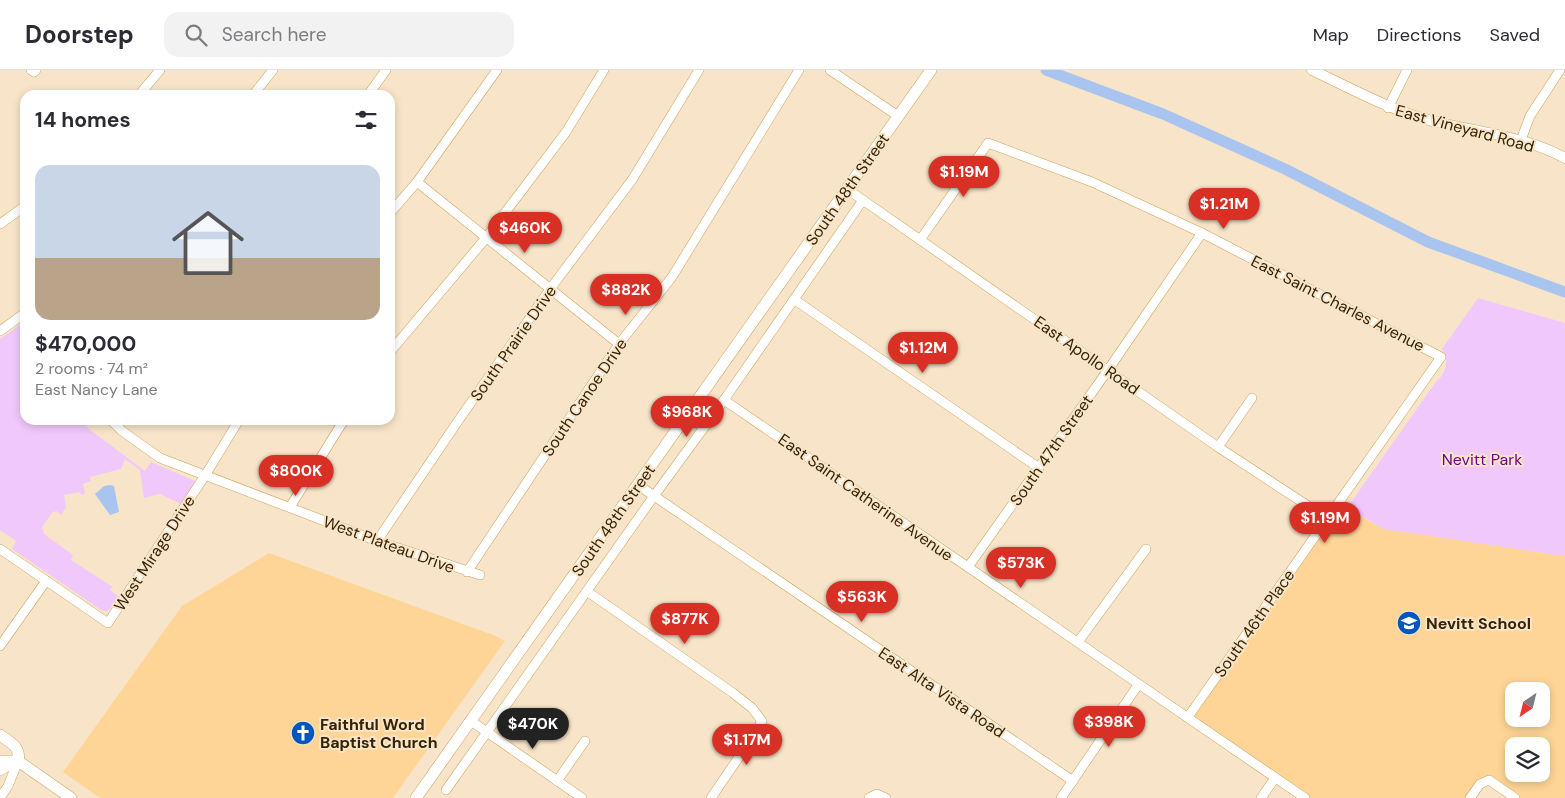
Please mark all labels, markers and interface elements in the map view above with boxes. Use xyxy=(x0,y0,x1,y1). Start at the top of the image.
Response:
search box xyxy=(164,12,514,57)
text: Doorstep xyxy=(25,19,134,50)
icon: search xyxy=(182,21,210,49)
text: Search here xyxy=(222,22,327,47)
text: Map xyxy=(1313,23,1349,47)
text: Directions xyxy=(1377,23,1462,47)
text: Saved xyxy=(1490,23,1540,47)
street label: East Vineyard Road xyxy=(1393,100,1537,157)
text: 14 homes xyxy=(35,106,131,134)
icon: filters xyxy=(352,106,380,134)
street label: South 48th Street xyxy=(801,129,894,249)
pin: $1.19M xyxy=(923,156,1005,198)
text: $1.19M xyxy=(939,161,989,182)
pin: $1.21M xyxy=(1183,188,1265,230)
text: $1.21M xyxy=(1200,193,1248,214)
icon: home xyxy=(163,198,253,288)
pin: $460K xyxy=(490,212,560,254)
text: $460K xyxy=(499,217,551,238)
street label: East Saint Charles Avenue xyxy=(1247,250,1428,356)
pin: $882K xyxy=(591,274,661,316)
text: $882K xyxy=(601,279,651,300)
street label: South Prairie Drive xyxy=(466,281,561,405)
street label: East Apollo Road xyxy=(1030,311,1144,400)
text: $470,000 xyxy=(35,330,136,358)
pin: $1.12M xyxy=(882,332,964,374)
street label: South Canoe Drive xyxy=(537,334,632,460)
text: $1.12M xyxy=(899,337,947,358)
text: 2 rooms · 74 m² xyxy=(35,358,148,379)
text: East Nancy Lane xyxy=(35,379,158,400)
street label: South 47th Street xyxy=(1005,391,1098,510)
pin: $968K xyxy=(652,396,722,438)
text: $968K xyxy=(662,401,712,422)
street label: East Saint Catherine Avenue xyxy=(774,429,957,566)
park label: Nevitt Park xyxy=(1442,449,1522,470)
pin: $800K xyxy=(261,454,331,497)
text: $800K xyxy=(270,460,322,481)
street label: South 48th Street xyxy=(567,460,660,580)
street label: West Mirage Drive xyxy=(109,491,200,615)
pin: $1.19M xyxy=(1284,502,1366,544)
text: $1.19M xyxy=(1300,507,1350,528)
street label: West Plateau Drive xyxy=(320,511,457,578)
pin: $573K xyxy=(986,546,1056,589)
text: $573K xyxy=(997,552,1045,573)
street label: South 46th Place xyxy=(1209,565,1299,681)
pin: $563K xyxy=(827,580,897,623)
text: $563K xyxy=(837,586,887,607)
pin: $877K xyxy=(650,602,720,645)
text: $877K xyxy=(661,608,709,629)
school or university icon: Nevitt School xyxy=(1396,610,1422,636)
place label: Nevitt School xyxy=(1426,613,1531,634)
street label: East Alta Vista Road xyxy=(874,642,1009,743)
north arrow xyxy=(1505,682,1550,728)
map controls xyxy=(1505,682,1550,782)
pin: $398K xyxy=(1074,706,1144,748)
pin: $470K xyxy=(498,708,568,750)
text: $398K xyxy=(1084,711,1134,732)
text: $470K xyxy=(508,713,558,734)
place label: Faithful Word Baptist Church xyxy=(320,714,438,753)
church icon: Faithful Word Baptist Church xyxy=(290,720,316,746)
pin: $1.17M xyxy=(706,724,788,766)
text: $1.17M xyxy=(723,729,771,750)
button: layers xyxy=(1505,737,1550,782)

